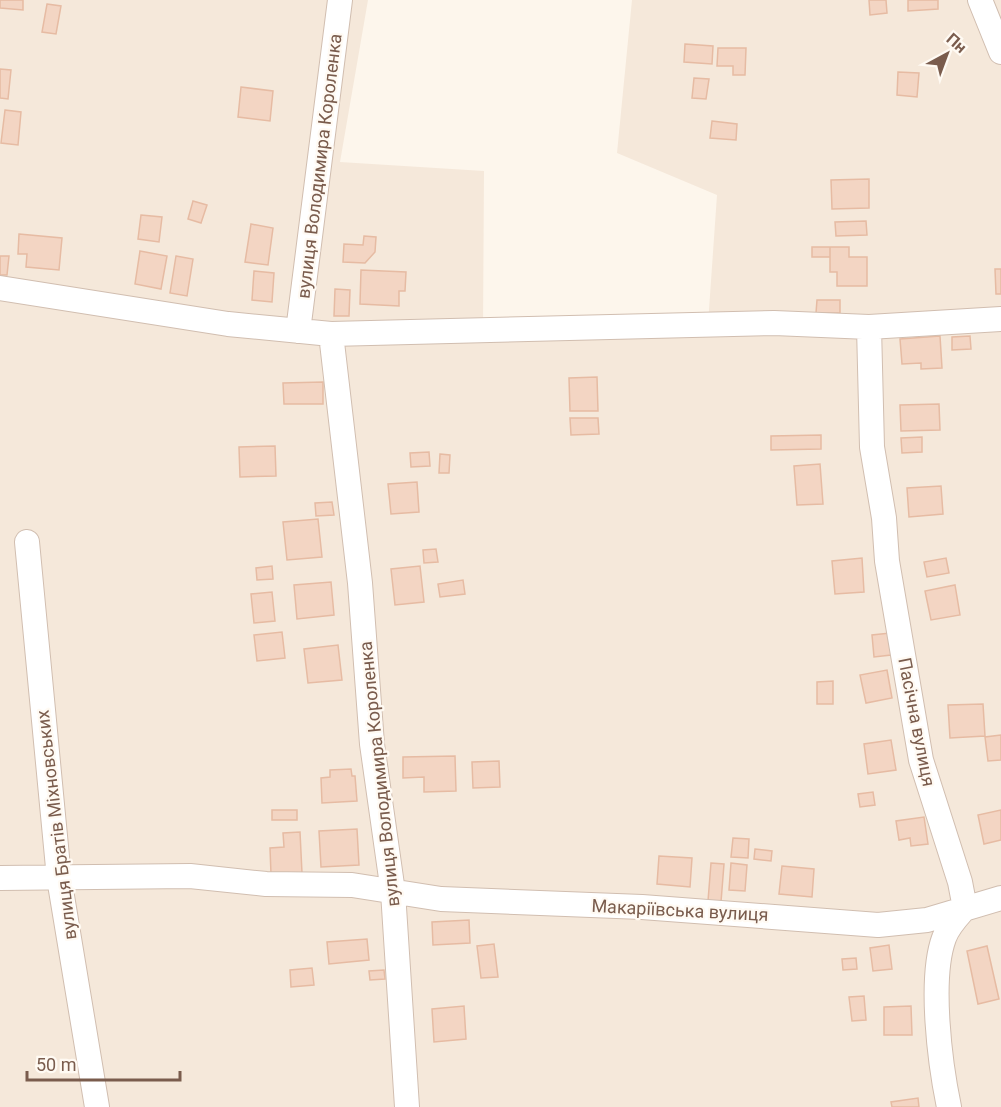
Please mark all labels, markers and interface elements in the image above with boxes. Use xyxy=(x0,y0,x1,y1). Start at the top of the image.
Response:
north arrow xyxy=(917,24,977,84)
text: Пн xyxy=(943,29,970,57)
street label: вулиця Володимира Короленка xyxy=(292,32,346,300)
street label: вулиця Володимира Короленка xyxy=(355,640,403,908)
street label: Пасічна вулиця xyxy=(894,656,940,788)
street label: вулиця Братів Міхновських xyxy=(31,709,81,941)
street label: Макаріївська вулиця xyxy=(591,895,769,925)
scale bar xyxy=(27,1044,180,1082)
text: 50 m xyxy=(36,1054,76,1075)

